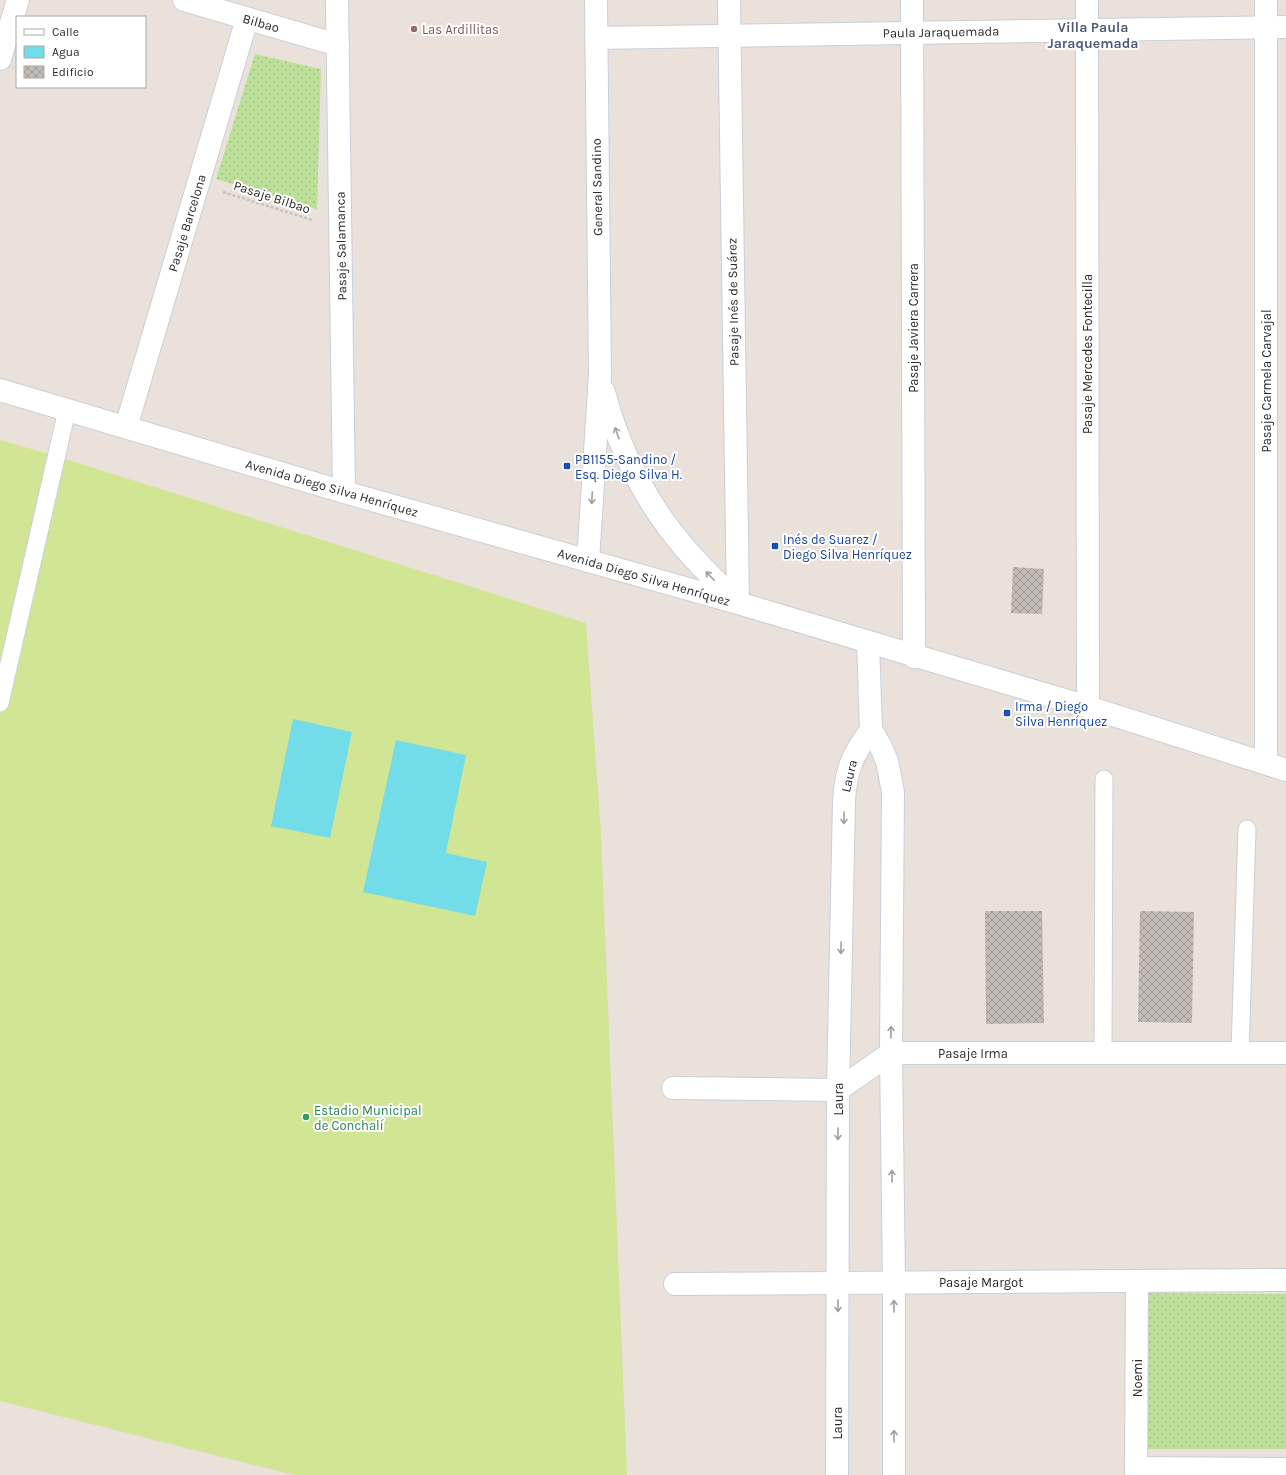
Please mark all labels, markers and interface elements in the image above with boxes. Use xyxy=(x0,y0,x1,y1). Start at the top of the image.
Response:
street label: Bilbao xyxy=(241,11,281,35)
legend xyxy=(16,16,146,88)
district label: Villa Paula Jaraquemada xyxy=(1047,19,1139,52)
place label: Las Ardillitas xyxy=(422,22,499,37)
street label: Paula Jaraquemada xyxy=(883,23,999,42)
marker: Las Ardillitas xyxy=(409,24,419,34)
text: Calle xyxy=(52,25,79,39)
text: Agua xyxy=(52,45,80,59)
text: Edificio xyxy=(52,65,93,79)
street label: General Sandino xyxy=(589,138,605,236)
street label: Pasaje Barcelona xyxy=(165,172,209,274)
street label: Pasaje Bilbao xyxy=(232,178,312,216)
street label: Pasaje Salamanca xyxy=(333,191,349,301)
street label: Pasaje Inés de Suárez xyxy=(724,238,742,366)
street label: Pasaje Javiera Carrera xyxy=(906,263,921,393)
street label: Pasaje Mercedes Fontecilla xyxy=(1080,274,1095,434)
street label: Pasaje Carmela Carvajal xyxy=(1259,309,1274,453)
one-way arrow xyxy=(613,426,620,439)
place label: PB1155-Sandino / Esq. Diego Silva H. xyxy=(575,452,682,483)
street label: Avenida Diego Silva Henríquez xyxy=(244,456,420,521)
marker: PB1155-Sandino / Esq. Diego Silva H. xyxy=(562,461,572,471)
one-way arrow xyxy=(589,491,596,504)
place label: Inés de Suarez / Diego Silva Henríquez xyxy=(783,532,912,563)
marker: Inés de Suarez / Diego Silva Henríquez xyxy=(770,541,780,551)
street label: Avenida Diego Silva Henríquez xyxy=(556,545,732,610)
one-way arrow xyxy=(705,571,715,581)
place label: Irma / Diego Silva Henríquez xyxy=(1015,699,1107,730)
marker: Irma / Diego Silva Henríquez xyxy=(1002,708,1012,718)
street label: Laura xyxy=(838,758,860,794)
one-way arrow xyxy=(840,811,848,824)
one-way arrow xyxy=(837,941,845,954)
one-way arrow xyxy=(887,1026,895,1039)
street label: Pasaje Irma xyxy=(938,1046,1008,1061)
street label: Laura xyxy=(831,1083,846,1115)
place label: Estadio Municipal de Conchalí xyxy=(314,1103,422,1133)
marker: Estadio Municipal de Conchalí xyxy=(301,1112,311,1122)
one-way arrow xyxy=(834,1127,842,1140)
one-way arrow xyxy=(889,1170,896,1183)
street label: Pasaje Margot xyxy=(939,1275,1023,1290)
one-way arrow xyxy=(834,1299,842,1312)
one-way arrow xyxy=(890,1300,898,1313)
street label: Noemi xyxy=(1130,1359,1145,1397)
street label: Laura xyxy=(830,1407,845,1439)
one-way arrow xyxy=(890,1430,898,1443)

